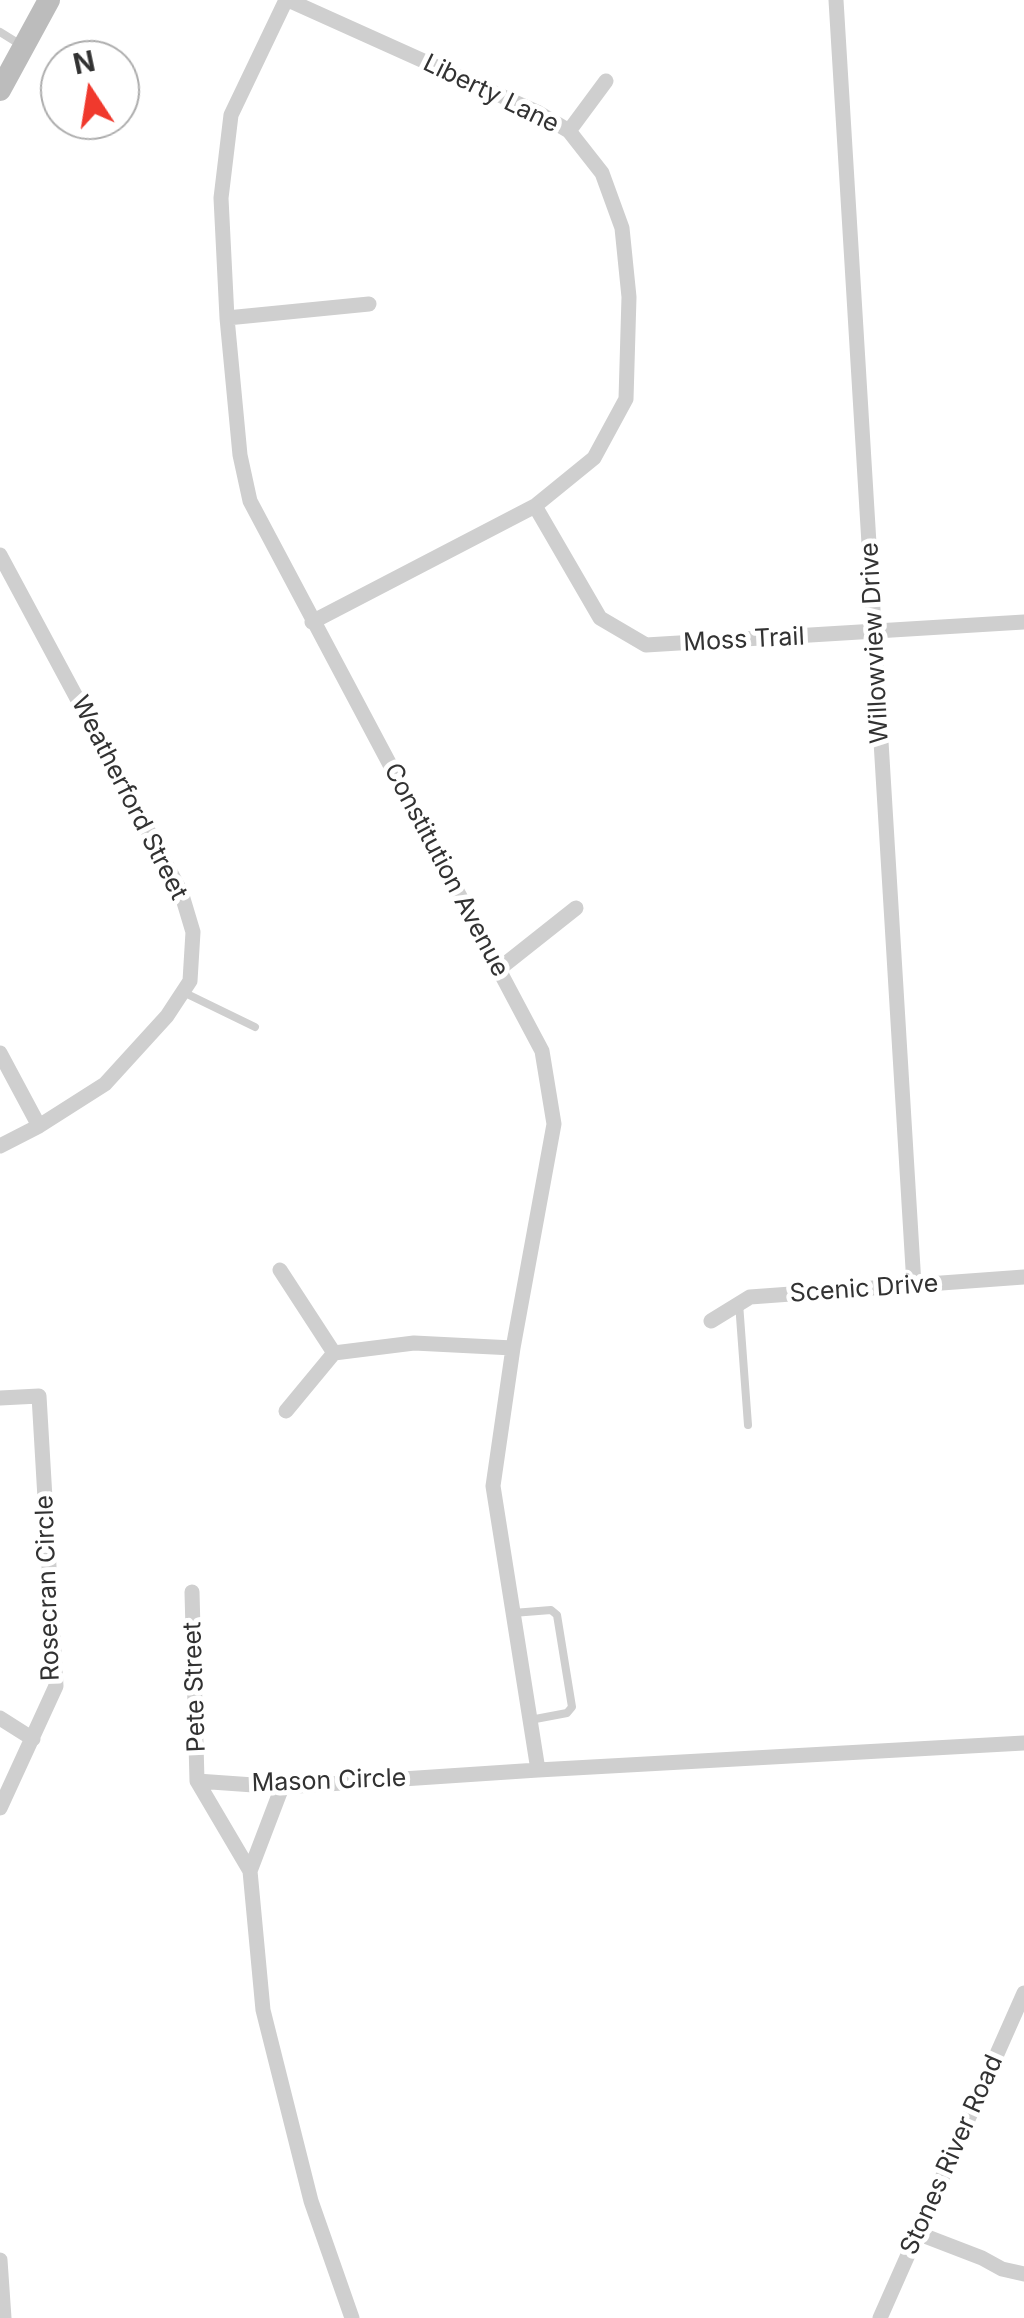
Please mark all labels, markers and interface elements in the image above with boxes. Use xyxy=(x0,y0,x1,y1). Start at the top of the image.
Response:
north arrow xyxy=(40,40,140,140)
text: N xyxy=(70,44,98,81)
street label: Liberty Lane xyxy=(418,48,564,140)
street label: Willowview Drive xyxy=(855,542,895,744)
street label: Moss Trail xyxy=(683,622,805,658)
street label: Weatherford Street xyxy=(65,691,193,905)
street label: Constitution Avenue xyxy=(377,758,515,982)
street label: Scenic Drive xyxy=(789,1269,939,1309)
street label: Rosecran Circle xyxy=(30,1494,66,1682)
street label: Pete Street xyxy=(178,1621,212,1753)
street label: Mason Circle xyxy=(251,1763,407,1799)
street label: Stones River Road xyxy=(894,2050,1010,2260)

